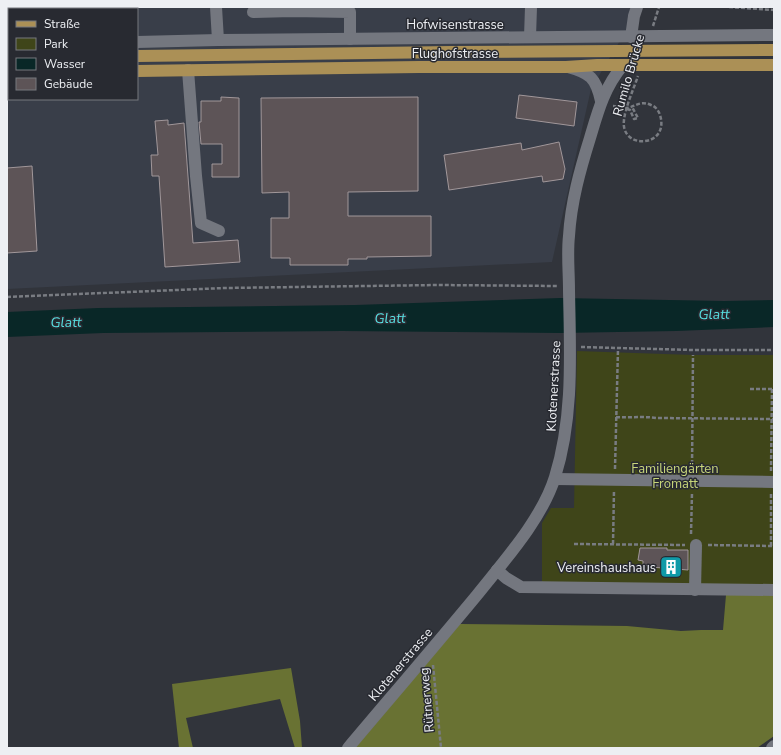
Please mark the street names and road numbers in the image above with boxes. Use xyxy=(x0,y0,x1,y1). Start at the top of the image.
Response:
street label: Hofwisenstrasse xyxy=(406,16,504,34)
street label: Rumilo Brücke xyxy=(609,32,649,118)
street label: Flughofstrasse xyxy=(412,45,498,63)
street label: Klotenerstrasse xyxy=(543,340,565,432)
street label: Klotenerstrasse xyxy=(365,624,437,705)
street label: Rütnerweg xyxy=(415,667,439,733)

